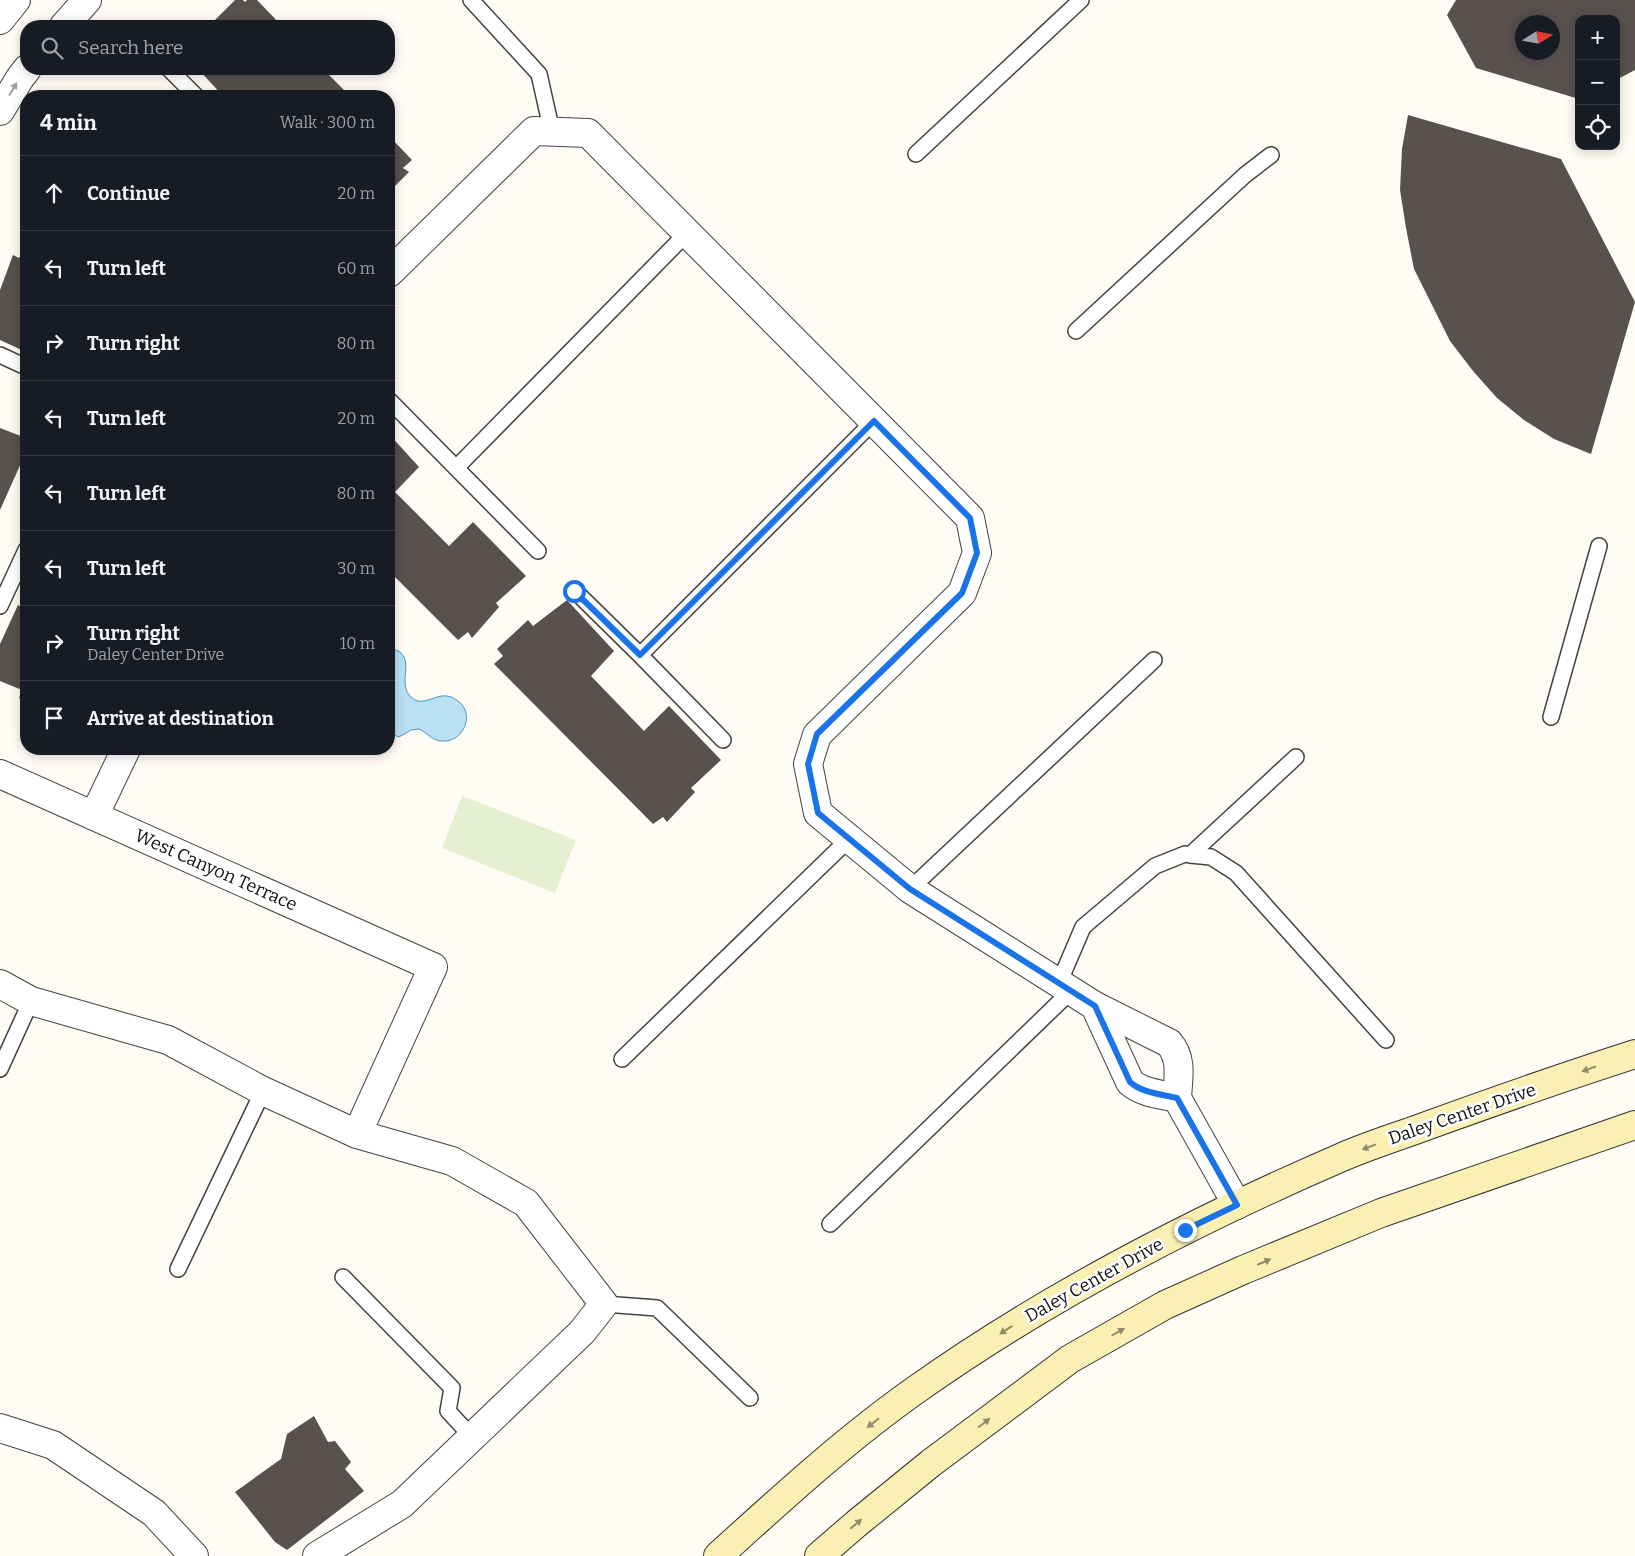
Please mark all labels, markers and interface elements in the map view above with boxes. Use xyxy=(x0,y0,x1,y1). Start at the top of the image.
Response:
north arrow xyxy=(1515,15,1560,60)
map controls xyxy=(1575,15,1620,150)
button: + xyxy=(1575,15,1620,60)
search box xyxy=(20,20,395,75)
icon: search xyxy=(38,34,66,62)
text: Search here xyxy=(78,36,183,59)
button: − xyxy=(1575,60,1620,105)
one-way arrow xyxy=(8,83,17,96)
button: locate xyxy=(1575,105,1620,150)
text: 4 min xyxy=(40,110,97,136)
text: Walk · 300 m xyxy=(280,113,375,132)
icon: ahead xyxy=(40,179,68,207)
text: Continue xyxy=(87,182,170,205)
text: 20 m xyxy=(338,184,375,203)
icon: left xyxy=(40,254,68,282)
text: Turn left xyxy=(87,257,166,280)
text: 60 m xyxy=(337,259,375,278)
icon: right xyxy=(40,329,68,357)
text: Turn right xyxy=(87,332,180,355)
text: 80 m xyxy=(337,334,375,353)
icon: left xyxy=(40,404,68,432)
text: Turn left xyxy=(87,407,166,430)
text: 20 m xyxy=(338,409,375,428)
icon: left xyxy=(40,479,68,507)
text: Turn left xyxy=(87,482,166,505)
text: 80 m xyxy=(337,484,375,503)
icon: left xyxy=(40,554,68,582)
text: Turn left xyxy=(87,557,166,580)
text: 30 m xyxy=(337,559,375,578)
route start xyxy=(563,580,586,603)
text: Turn right xyxy=(87,622,180,645)
icon: right xyxy=(40,629,68,657)
text: 10 m xyxy=(340,634,375,653)
text: Daley Center Drive xyxy=(87,645,224,664)
icon: arrive xyxy=(40,704,68,732)
text: Arrive at destination xyxy=(87,707,274,730)
street label: West Canyon Terrace xyxy=(131,824,301,916)
one-way arrow xyxy=(1581,1066,1596,1074)
street label: Daley Center Drive xyxy=(1385,1078,1539,1150)
one-way arrow xyxy=(1362,1144,1377,1151)
route end xyxy=(1174,1219,1197,1242)
street label: Daley Center Drive xyxy=(1021,1233,1167,1327)
one-way arrow xyxy=(1257,1257,1271,1265)
one-way arrow xyxy=(1000,1325,1013,1335)
one-way arrow xyxy=(1110,1328,1125,1336)
one-way arrow xyxy=(866,1418,880,1428)
one-way arrow xyxy=(977,1418,990,1429)
one-way arrow xyxy=(849,1518,862,1529)

